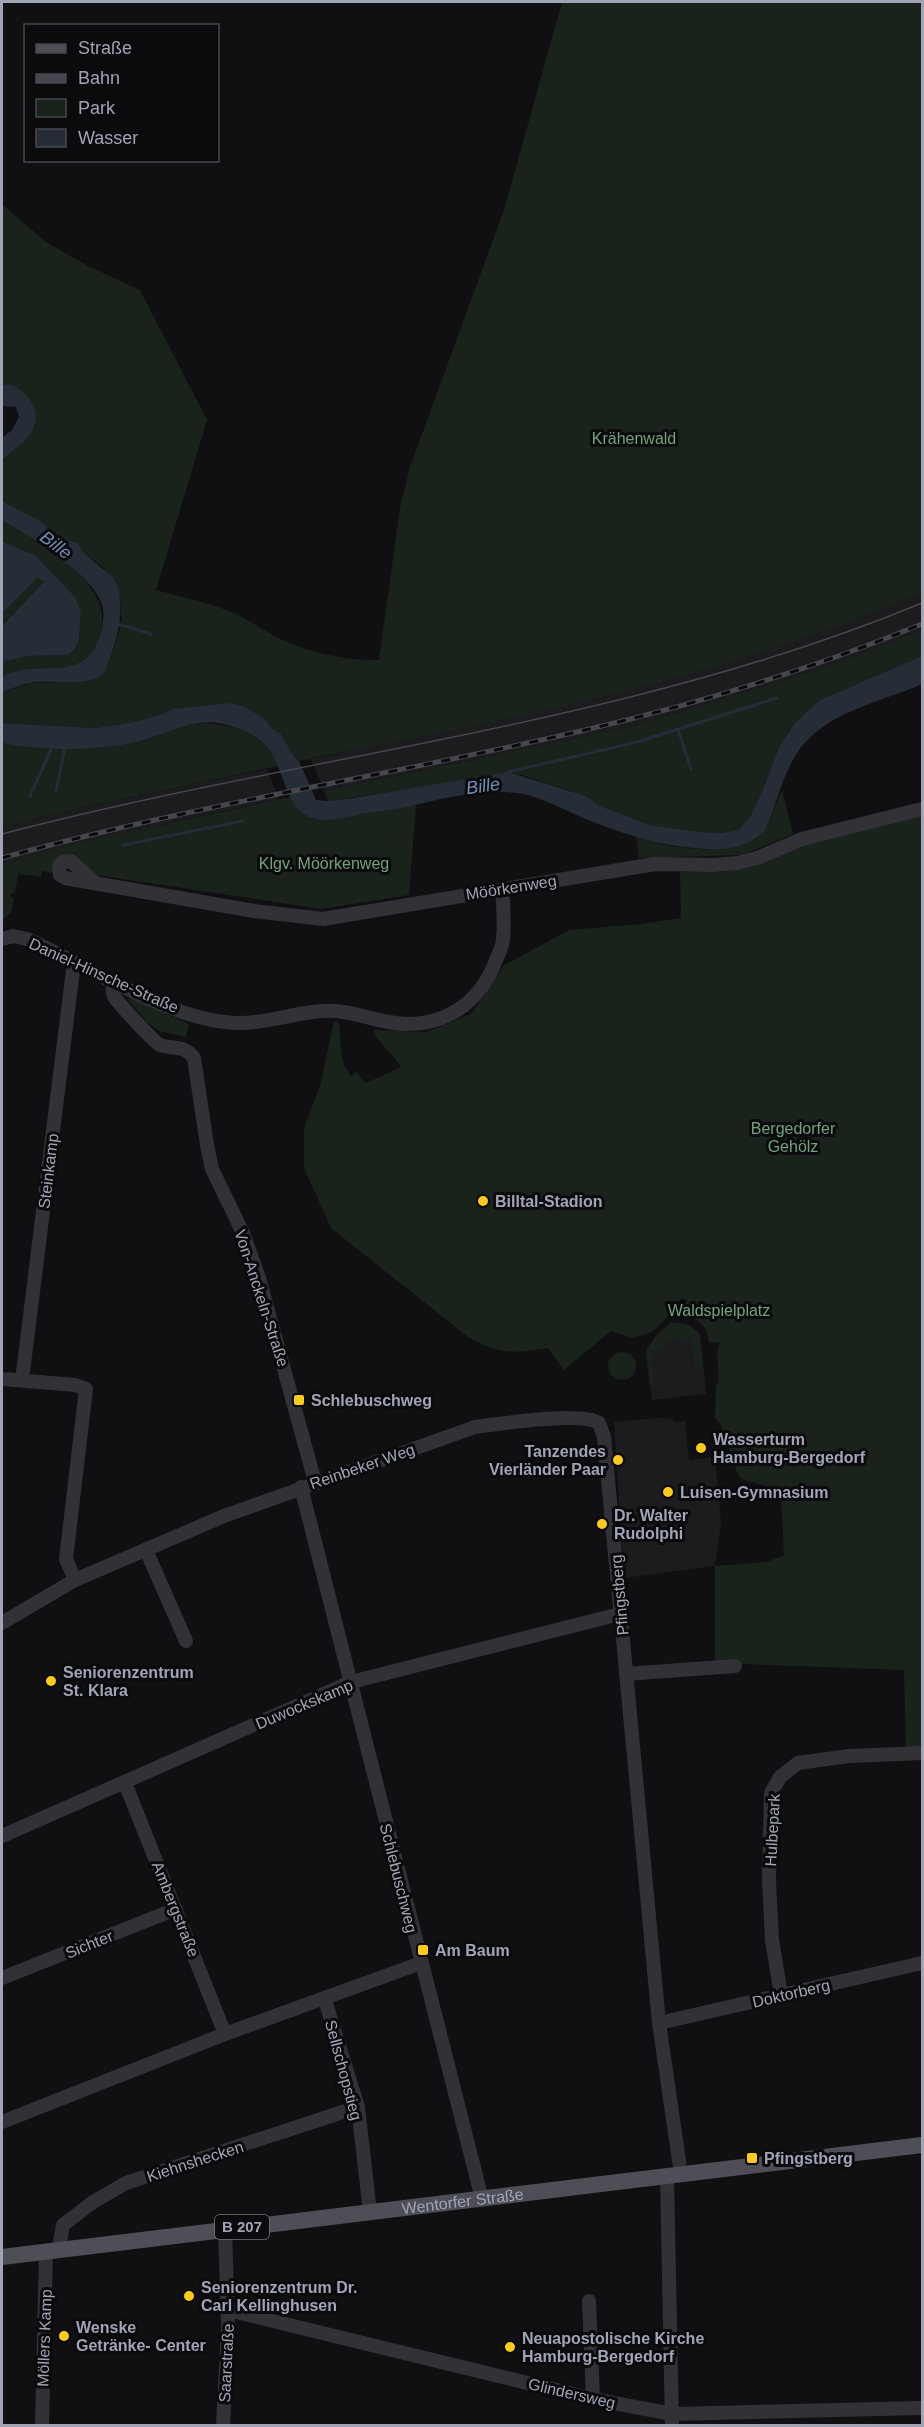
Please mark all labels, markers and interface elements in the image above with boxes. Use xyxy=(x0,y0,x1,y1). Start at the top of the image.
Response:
legend xyxy=(24,24,219,162)
text: Straße xyxy=(78,38,132,58)
text: Bahn xyxy=(78,68,120,88)
text: Park xyxy=(78,98,116,118)
text: Wasser xyxy=(78,128,138,148)
park label: Krähenwald xyxy=(592,430,676,447)
water label: Bille xyxy=(36,527,76,563)
water label: Bille xyxy=(465,774,501,798)
park label: Klgv. Möörkenweg xyxy=(259,855,389,872)
street label: Möörkenweg xyxy=(465,872,558,903)
street label: Daniel-Hinsche-Straße xyxy=(26,935,181,1016)
park label: Bergedorfer Gehölz xyxy=(751,1120,836,1155)
street label: Steinkamp xyxy=(35,1132,62,1210)
place label: Billtal-Stadion xyxy=(495,1193,603,1210)
marker: Billtal-Stadion xyxy=(476,1194,490,1208)
street label: Von-Anckeln-Straße xyxy=(231,1227,292,1369)
park label: Waldspielplatz xyxy=(668,1302,770,1319)
place label: Schlebuschweg xyxy=(311,1392,432,1409)
marker: Schlebuschweg xyxy=(292,1393,306,1407)
place label: Wasserturm Hamburg-Bergedorf xyxy=(713,1431,866,1466)
street label: Reinbeker Weg xyxy=(307,1441,417,1492)
marker: Wasserturm Hamburg-Bergedorf xyxy=(694,1441,708,1455)
place label: Tanzendes Vierländer Paar xyxy=(489,1443,606,1478)
marker: Tanzendes Vierländer Paar xyxy=(611,1453,625,1467)
place label: Luisen-Gymnasium xyxy=(680,1484,828,1501)
marker: Luisen-Gymnasium xyxy=(661,1485,675,1499)
place label: Dr. Walter Rudolphi xyxy=(614,1507,688,1542)
marker: Dr. Walter Rudolphi xyxy=(595,1517,609,1531)
street label: Pfingstberg xyxy=(608,1554,631,1636)
place label: Seniorenzentrum St. Klara xyxy=(63,1664,194,1699)
marker: Seniorenzentrum St. Klara xyxy=(44,1674,58,1688)
street label: Duwockskamp xyxy=(253,1676,355,1733)
street label: Hulbepark xyxy=(762,1792,783,1867)
street label: Schlebuschweg xyxy=(377,1822,420,1935)
street label: Ambergstraße xyxy=(149,1859,202,1959)
street label: Sichter xyxy=(63,1927,116,1962)
place label: Am Baum xyxy=(435,1942,510,1959)
marker: Am Baum xyxy=(416,1943,430,1957)
street label: Doktorberg xyxy=(751,1976,832,2011)
street label: Sellschopstieg xyxy=(322,2018,365,2122)
street label: Kiehnshecken xyxy=(145,2138,246,2185)
place label: Pfingstberg xyxy=(764,2150,853,2167)
marker: Pfingstberg xyxy=(745,2151,759,2165)
street label: Wentorfer Straße xyxy=(401,2186,525,2217)
road number: B 207 xyxy=(215,2215,269,2239)
place label: Seniorenzentrum Dr. Carl Kellinghusen xyxy=(201,2279,357,2314)
street label: Möllers Kamp xyxy=(34,2289,55,2387)
marker: Seniorenzentrum Dr. Carl Kellinghusen xyxy=(182,2289,196,2303)
place label: Wenske Getränke- Center xyxy=(76,2319,206,2354)
street label: Saarstraße xyxy=(216,2323,237,2403)
marker: Wenske Getränke- Center xyxy=(57,2329,71,2343)
place label: Neuapostolische Kirche Hamburg-Bergedorf xyxy=(522,2330,704,2365)
marker: Neuapostolische Kirche Hamburg-Bergedorf xyxy=(503,2340,517,2354)
street label: Glindersweg xyxy=(527,2375,617,2412)

